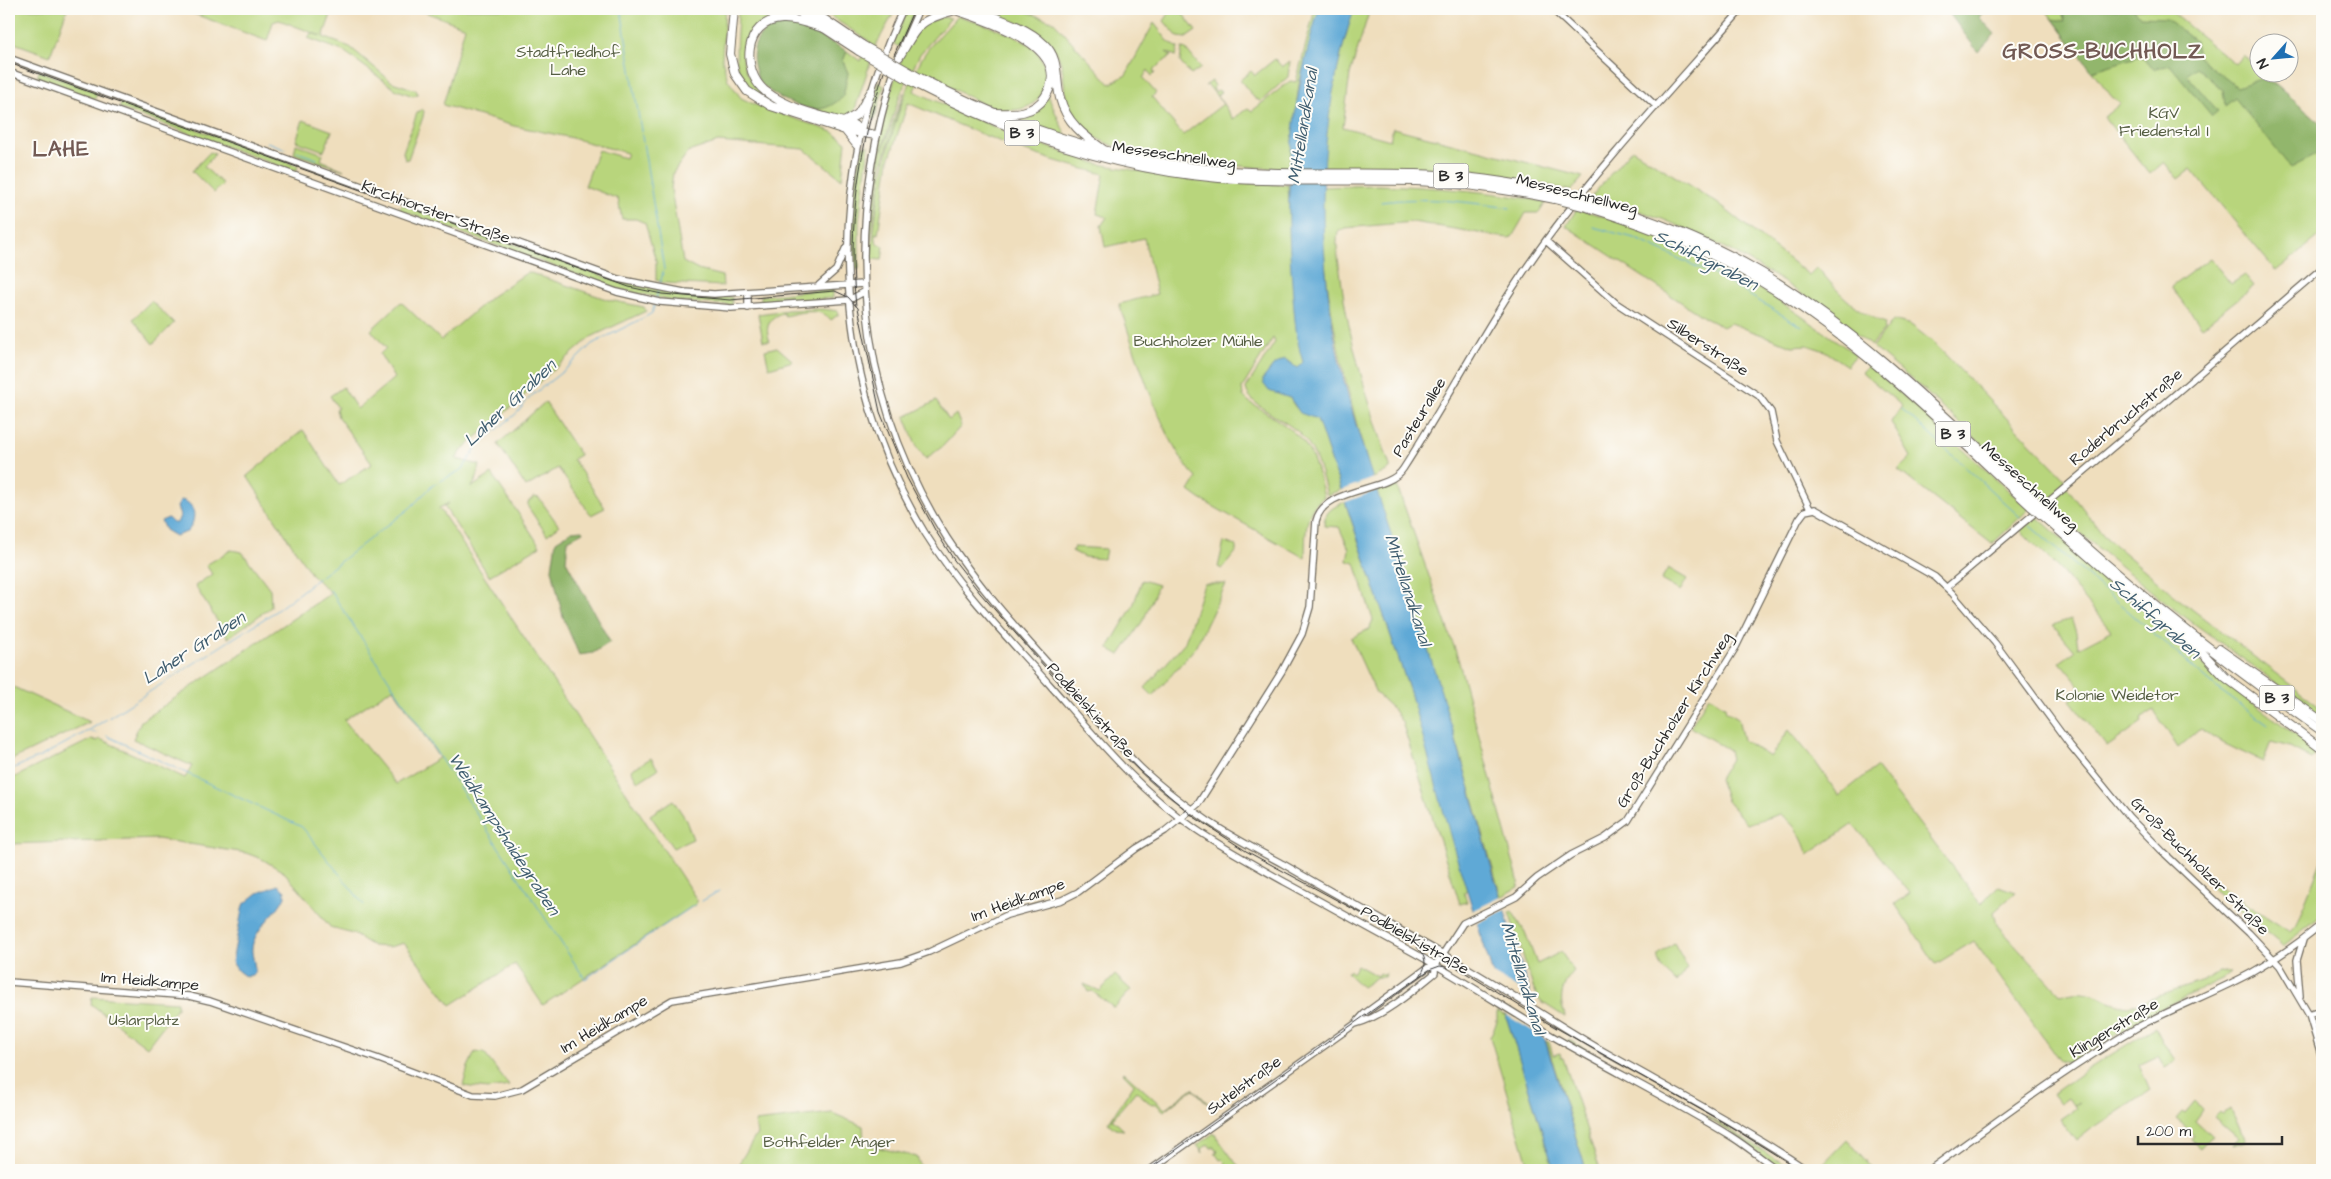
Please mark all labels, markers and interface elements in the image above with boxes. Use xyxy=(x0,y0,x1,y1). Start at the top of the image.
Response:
north arrow xyxy=(2248,32,2298,82)
district label: GROSS-BUCHHOLZ xyxy=(2002,37,2206,66)
park label: Stadtfriedhof Lahe xyxy=(516,41,620,81)
text: N xyxy=(2252,55,2274,72)
water label: Mittellandkanal xyxy=(1282,65,1325,185)
park label: KGV Friedenstal I xyxy=(2119,102,2209,142)
road number: B 3 xyxy=(1004,120,1040,146)
district label: LAHE xyxy=(32,135,90,164)
street label: Messeschnellweg xyxy=(1111,135,1237,176)
road number: B 3 xyxy=(1434,164,1468,188)
street label: Messeschnellweg xyxy=(1514,168,1640,221)
street label: Kirchhorster Straße xyxy=(359,175,514,249)
water label: Schiffgraben xyxy=(1649,223,1764,299)
street label: Silberstraße xyxy=(1663,312,1753,382)
park label: Buchholzer Mühle xyxy=(1133,330,1263,352)
water label: Laher Graben xyxy=(458,352,563,452)
street label: Roderbruchstraße xyxy=(2065,363,2188,471)
street label: Pasteurallee xyxy=(1387,373,1452,461)
road number: B 3 xyxy=(1936,422,1970,446)
street label: Messeschnellweg xyxy=(1976,436,2084,536)
water label: Mittellandkanal xyxy=(1378,531,1439,651)
water label: Schiffgraben xyxy=(2103,571,2207,667)
water label: Laher Graben xyxy=(138,604,252,691)
street label: Groß-Buchholzer Kirchweg xyxy=(1611,628,1738,812)
street label: Podbielskistraße xyxy=(1042,657,1140,763)
park label: Kolonie Weidetor xyxy=(2056,684,2179,706)
road number: B 3 xyxy=(2260,686,2294,710)
water label: Weidkampshaidegraben xyxy=(441,748,567,922)
street label: Groß-Buchholzer Straße xyxy=(2126,792,2274,940)
street label: Im Heidkampe xyxy=(968,873,1068,927)
street label: Podbielskistraße xyxy=(1357,900,1474,980)
water label: Mittellandkanal xyxy=(1494,919,1553,1039)
street label: Im Heidkampe xyxy=(100,966,200,996)
street label: Im Heidkampe xyxy=(556,989,652,1059)
street label: Klingerstraße xyxy=(2066,993,2163,1064)
park label: Uslarplatz xyxy=(109,1009,179,1031)
street label: Sutelstraße xyxy=(1202,1050,1286,1120)
scale bar xyxy=(2138,1114,2282,1146)
text: 200 m xyxy=(2146,1121,2192,1142)
park label: Bothfelder Anger xyxy=(763,1131,895,1154)

